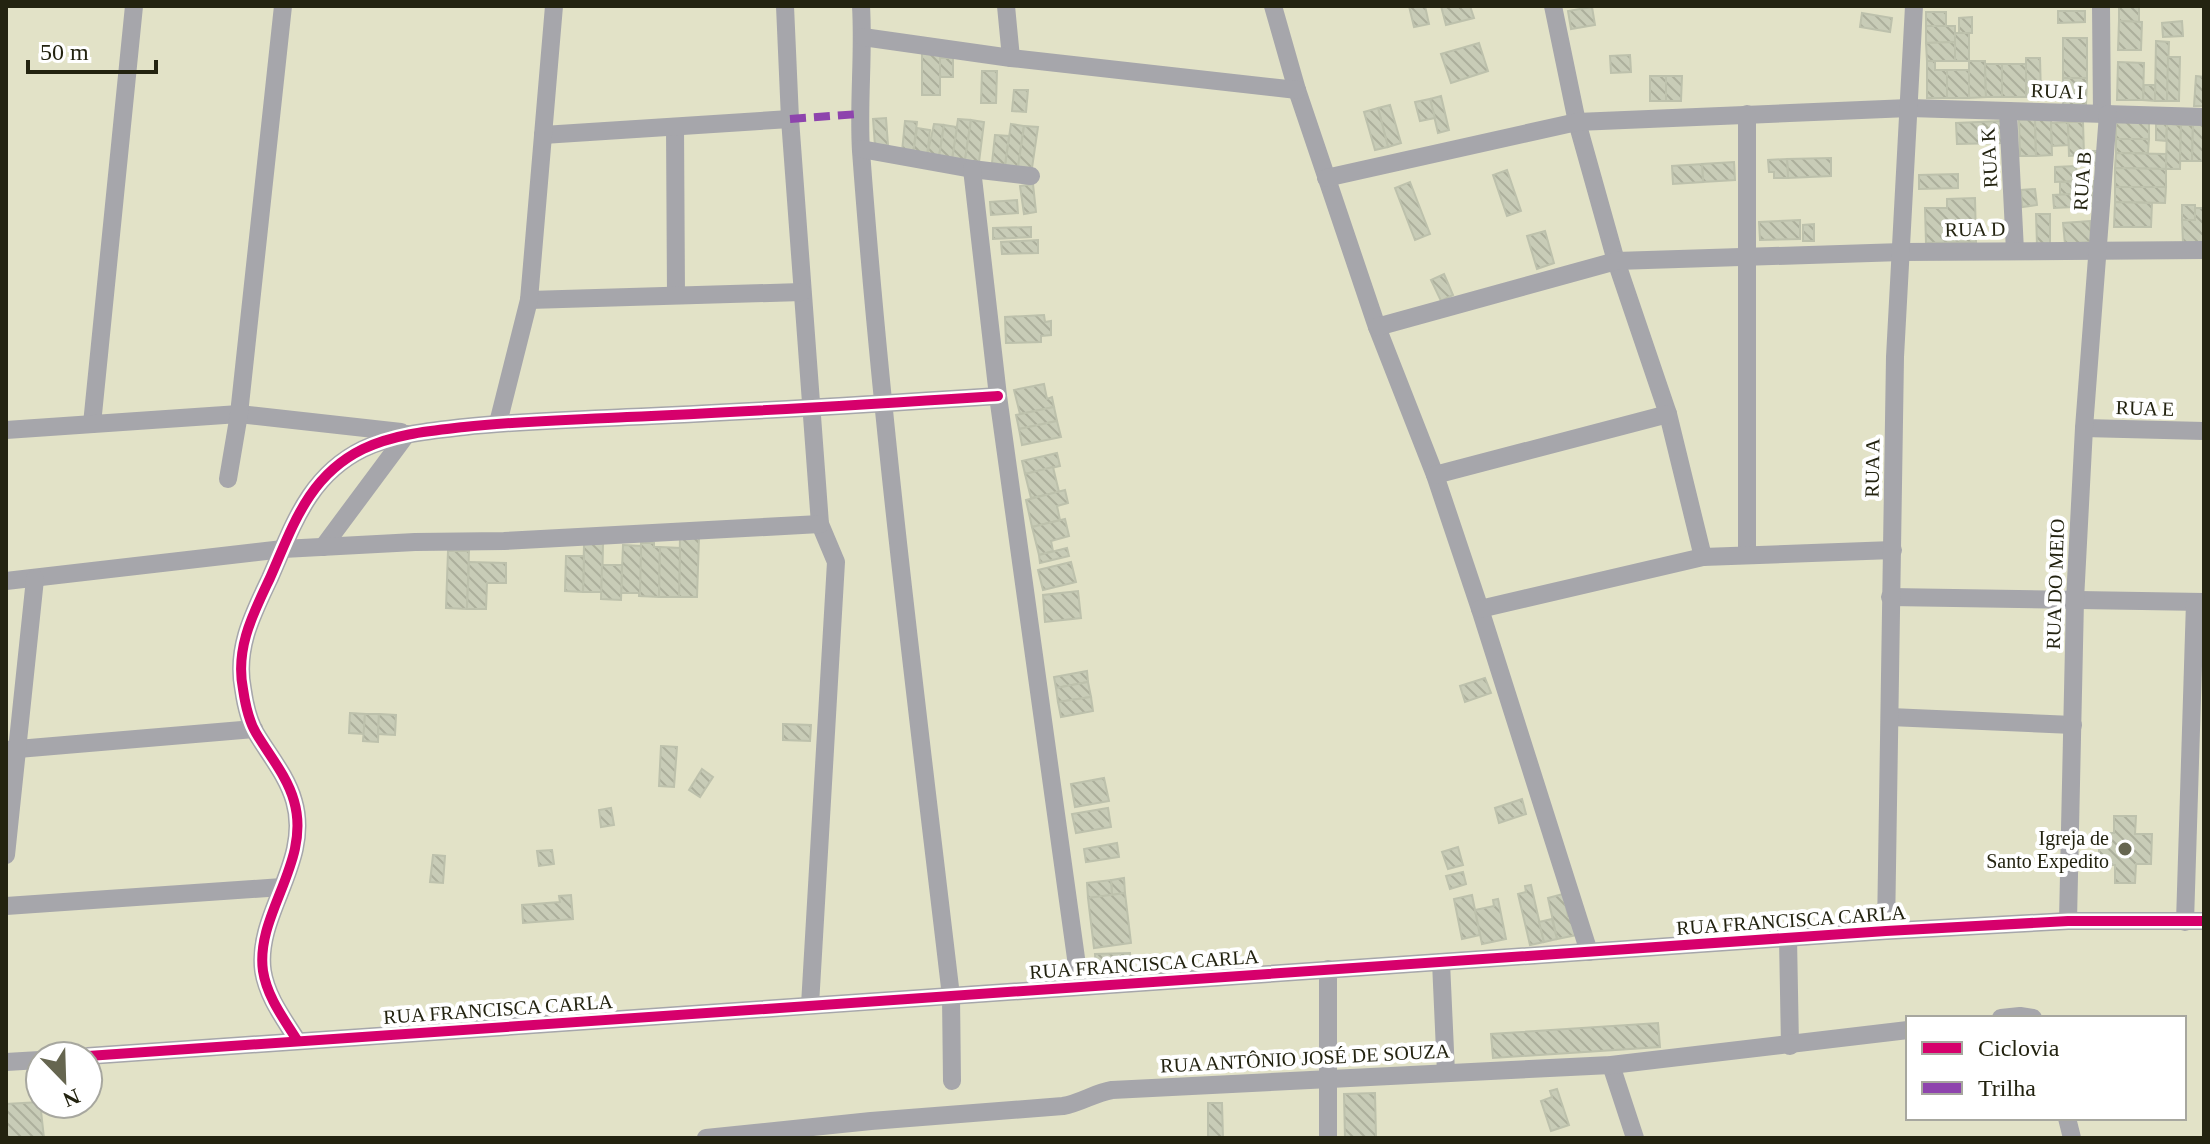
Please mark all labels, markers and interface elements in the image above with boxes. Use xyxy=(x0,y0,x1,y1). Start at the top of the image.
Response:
scale bar xyxy=(28,24,156,74)
text: 50 m xyxy=(40,39,89,65)
street label: RUA I xyxy=(2030,79,2084,103)
street label: RUA K xyxy=(1976,127,2002,189)
street label: RUA B xyxy=(2069,151,2095,211)
street label: RUA D xyxy=(1945,217,2005,241)
street label: RUA E xyxy=(2115,396,2175,420)
street label: RUA A xyxy=(1860,438,1884,498)
street label: RUA DO MEIO xyxy=(2042,518,2068,650)
place label: Igreja de Santo Expedito xyxy=(1986,827,2109,873)
marker: Igreja de Santo Expedito xyxy=(2116,840,2134,858)
street label: RUA FRANCISCA CARLA xyxy=(1675,901,1907,939)
street label: RUA FRANCISCA CARLA xyxy=(1028,945,1260,983)
street label: RUA FRANCISCA CARLA xyxy=(382,990,614,1028)
legend xyxy=(1906,1016,2186,1120)
text: Ciclovia xyxy=(1978,1035,2060,1061)
street label: RUA ANTÔNIO JOSÉ DE SOUZA xyxy=(1160,1038,1451,1077)
north arrow xyxy=(24,1040,104,1120)
text: Trilha xyxy=(1978,1075,2036,1101)
text: N xyxy=(59,1083,84,1113)

